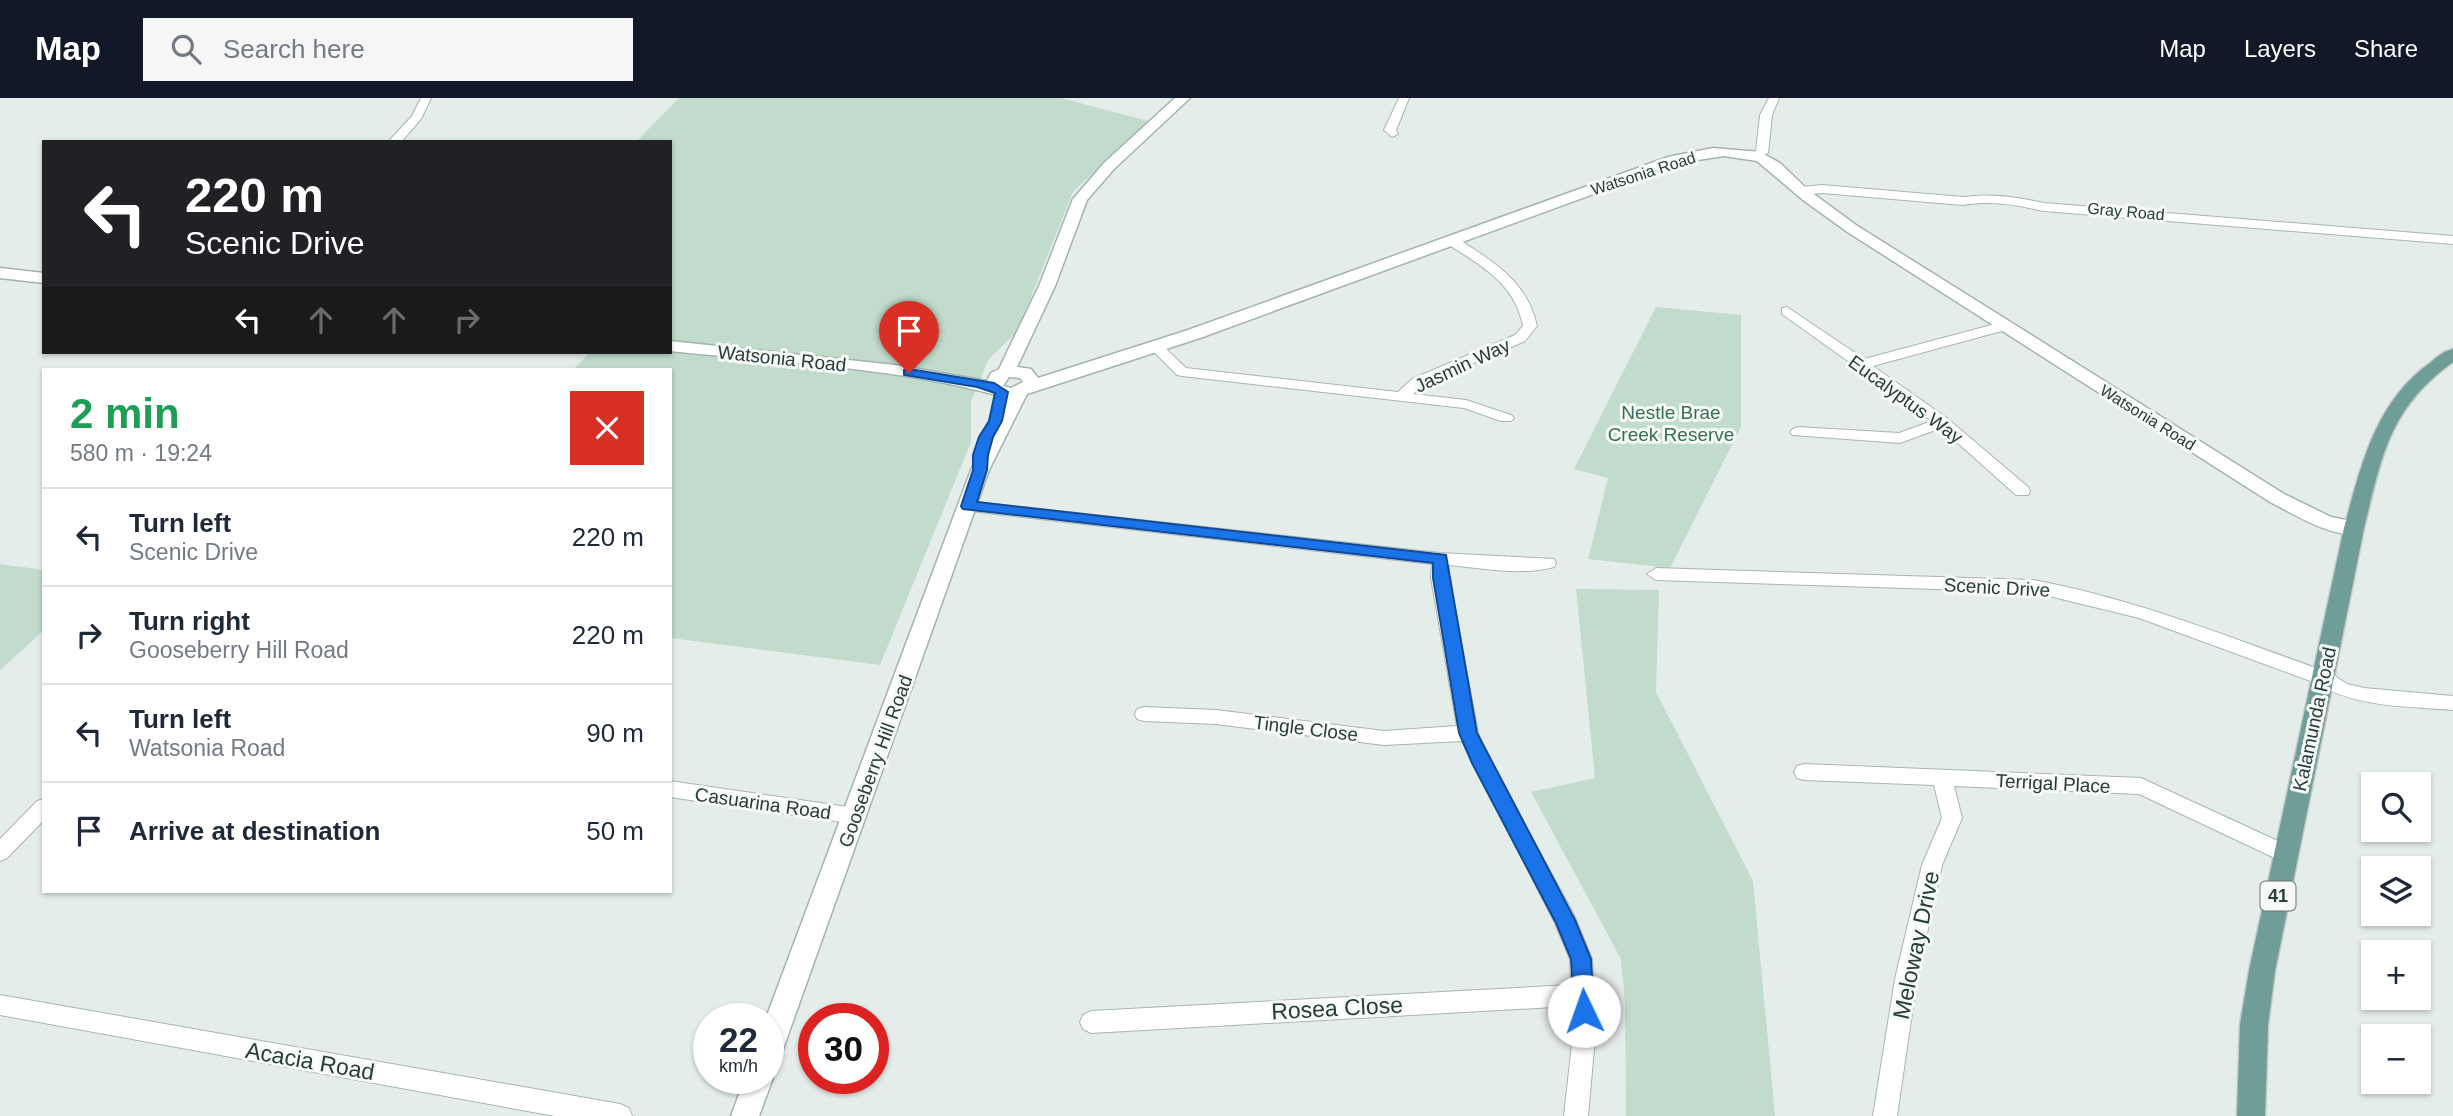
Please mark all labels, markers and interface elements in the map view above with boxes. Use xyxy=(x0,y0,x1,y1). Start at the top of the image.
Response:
search box xyxy=(143,18,633,81)
text: Map xyxy=(35,30,101,67)
icon: search xyxy=(167,30,205,68)
text: Search here xyxy=(223,34,365,64)
text: Map xyxy=(2159,35,2206,62)
text: Layers xyxy=(2244,35,2316,62)
text: Share xyxy=(2354,35,2418,62)
street label: Watsonia Road xyxy=(1589,149,1698,198)
icon: left xyxy=(70,168,161,259)
text: 220 m xyxy=(185,168,324,222)
street label: Gray Road xyxy=(2087,200,2165,223)
text: Scenic Drive xyxy=(185,225,365,261)
icon: left xyxy=(229,301,267,339)
icon: ahead xyxy=(302,301,340,339)
icon: ahead xyxy=(375,301,413,339)
icon: right xyxy=(448,301,486,339)
pin xyxy=(879,301,939,373)
icon: arrive xyxy=(890,312,928,350)
street label: Jasmin Way xyxy=(1411,334,1514,397)
street label: Watsonia Road xyxy=(717,341,847,376)
street label: Eucalyptus Way xyxy=(1845,351,1967,448)
street label: Watsonia Road xyxy=(2097,381,2198,453)
text: 2 min xyxy=(70,390,180,437)
button: close xyxy=(570,391,644,465)
park label: Nestle Brae Creek Reserve xyxy=(1608,402,1734,445)
text: 580 m · 19:24 xyxy=(70,440,212,466)
text: Turn left xyxy=(129,508,231,538)
icon: left xyxy=(70,518,108,556)
text: 220 m xyxy=(572,522,644,552)
text: Scenic Drive xyxy=(129,539,258,565)
street label: Scenic Drive xyxy=(1943,574,2051,601)
text: Turn right xyxy=(129,606,250,636)
icon: right xyxy=(70,616,108,654)
text: 220 m xyxy=(572,620,644,650)
text: Gooseberry Hill Road xyxy=(129,637,349,663)
street label: Kalamunda Road xyxy=(2289,645,2340,793)
street label: Gooseberry Hill Road xyxy=(835,672,916,850)
text: Turn left xyxy=(129,704,231,734)
street label: Tingle Close xyxy=(1253,712,1359,745)
icon: left xyxy=(70,714,108,752)
text: 90 m xyxy=(586,718,644,748)
text: Watsonia Road xyxy=(129,735,285,761)
street label: Terrigal Place xyxy=(1995,770,2111,797)
map controls xyxy=(2361,772,2431,1094)
button: search xyxy=(2361,772,2431,842)
street label: Casuarina Road xyxy=(693,784,832,823)
icon: arrive xyxy=(70,812,108,850)
text: Arrive at destination xyxy=(129,816,380,846)
text: 50 m xyxy=(586,816,644,846)
button: layers xyxy=(2361,856,2431,926)
street label: Meloway Drive xyxy=(1888,869,1944,1021)
road number: 41 xyxy=(2260,882,2296,910)
button: + xyxy=(2361,940,2431,1010)
position arrow xyxy=(1547,974,1621,1048)
street label: Rosea Close xyxy=(1271,992,1403,1024)
speed limit sign: 30 xyxy=(798,1003,889,1094)
text: 22 xyxy=(719,1020,758,1059)
button: − xyxy=(2361,1024,2431,1094)
street label: Acacia Road xyxy=(244,1037,376,1085)
text: km/h xyxy=(719,1056,758,1076)

